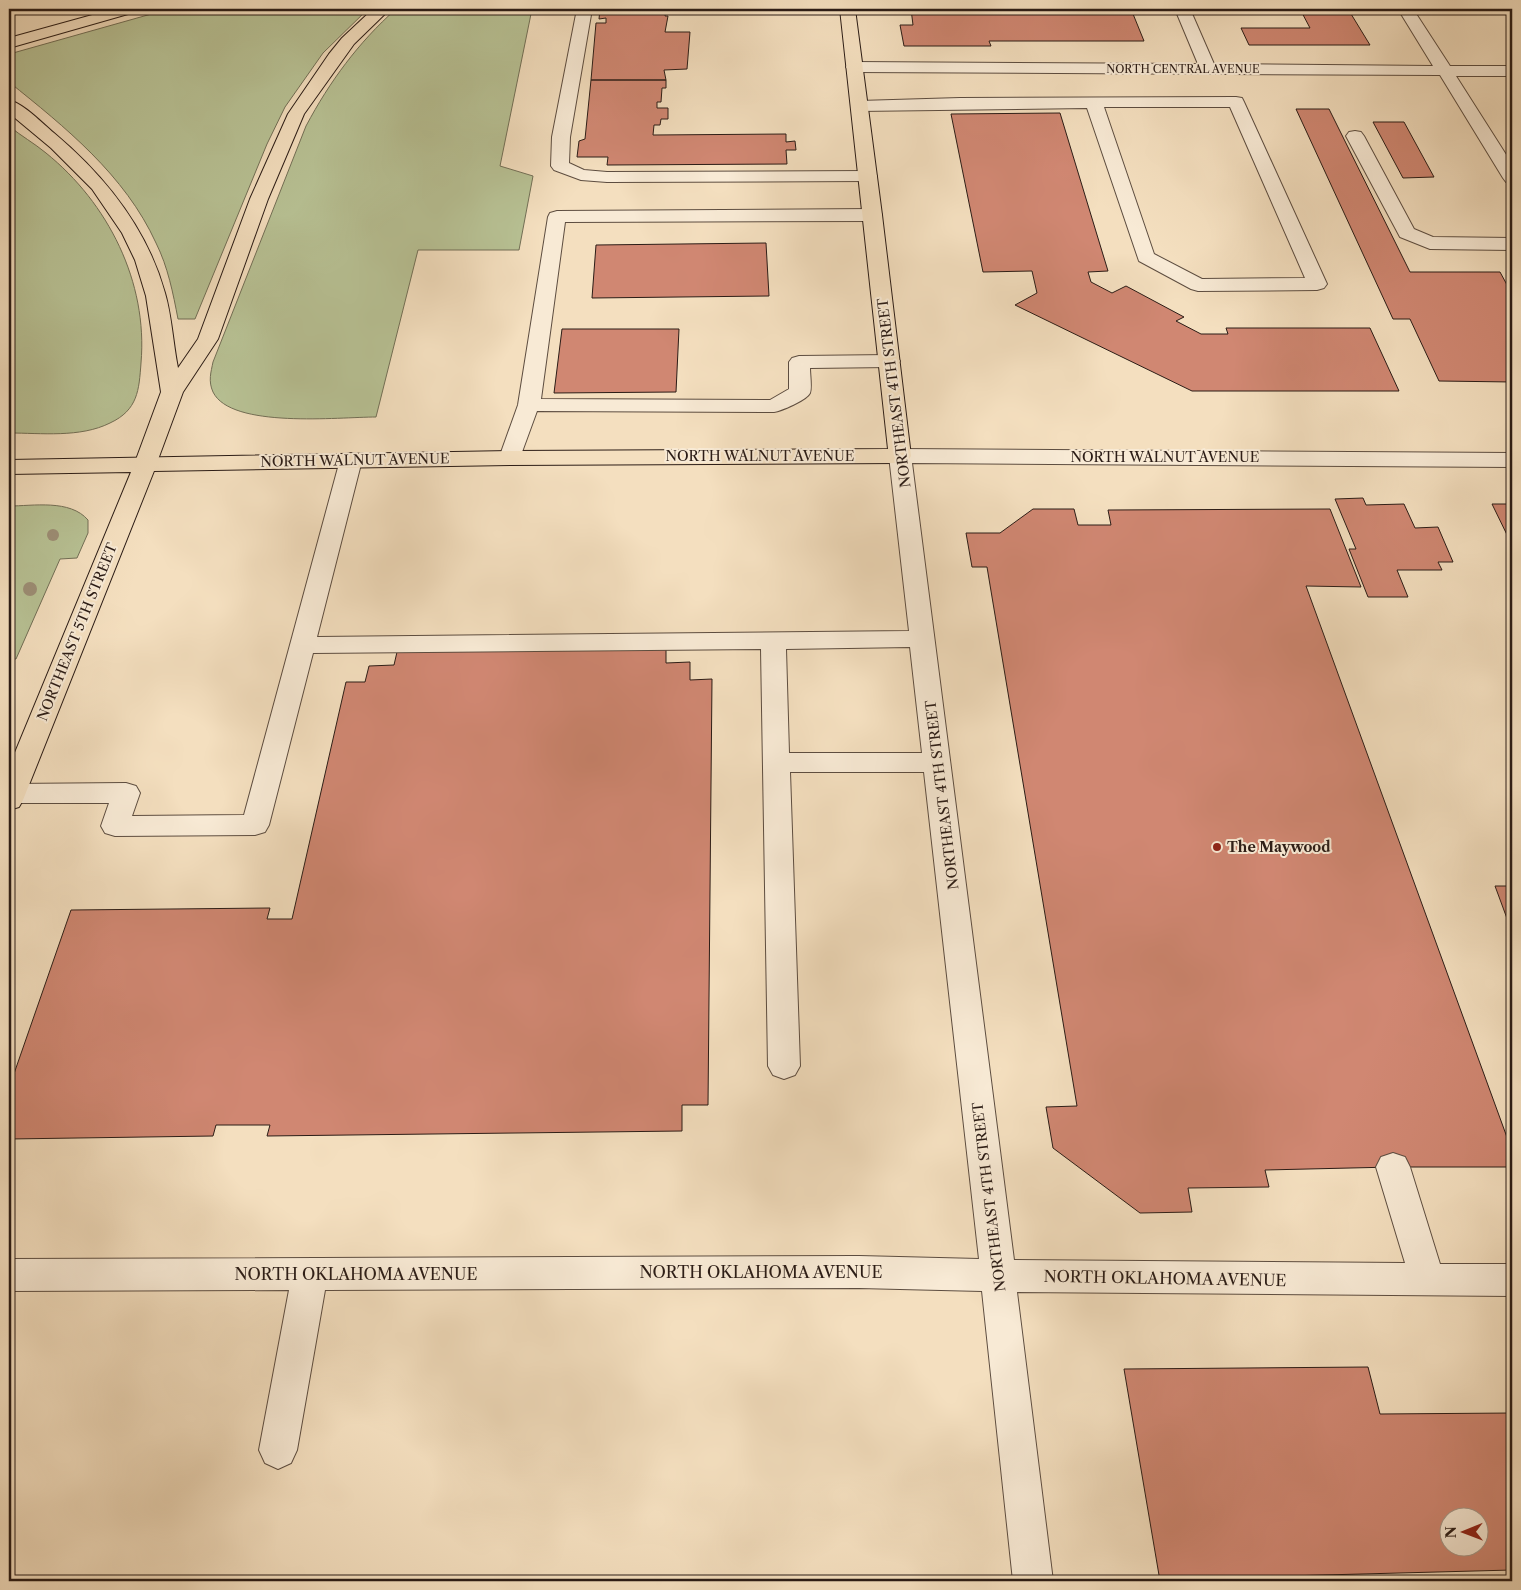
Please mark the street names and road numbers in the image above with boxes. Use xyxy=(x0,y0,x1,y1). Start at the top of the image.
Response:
street label: NORTH CENTRAL AVENUE xyxy=(1106,62,1260,76)
street label: NORTHEAST 4TH STREET xyxy=(873,297,915,489)
street label: NORTH WALNUT AVENUE xyxy=(665,447,855,465)
street label: NORTH WALNUT AVENUE xyxy=(1070,448,1260,466)
street label: NORTH WALNUT AVENUE xyxy=(260,449,450,471)
street label: NORTHEAST 5TH STREET xyxy=(33,540,121,724)
street label: NORTHEAST 4TH STREET xyxy=(921,699,963,891)
street label: NORTHEAST 4TH STREET xyxy=(968,1101,1010,1293)
street label: NORTH OKLAHOMA AVENUE xyxy=(640,1262,882,1282)
street label: NORTH OKLAHOMA AVENUE xyxy=(235,1264,477,1284)
street label: NORTH OKLAHOMA AVENUE xyxy=(1043,1266,1287,1290)

